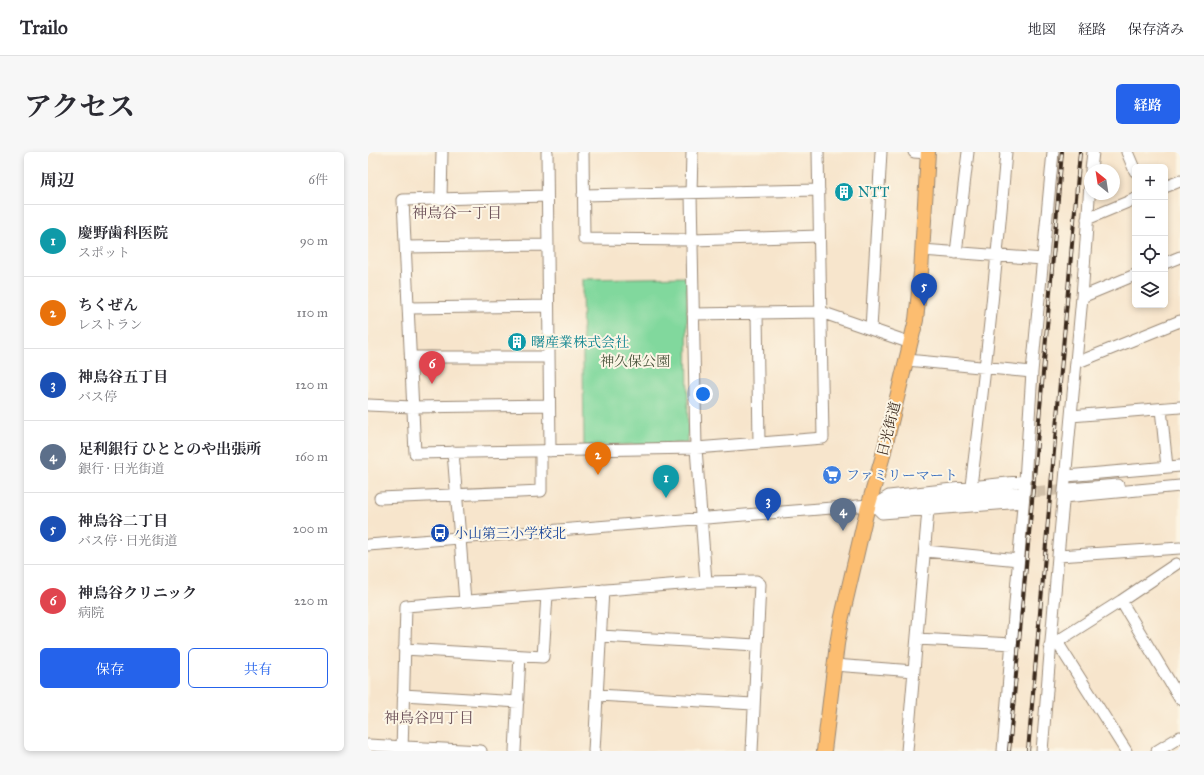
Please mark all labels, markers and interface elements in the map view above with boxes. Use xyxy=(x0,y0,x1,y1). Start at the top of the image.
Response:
text: Trailo xyxy=(20,16,68,39)
text: 地図 xyxy=(1028,21,1056,38)
text: 経路 xyxy=(1078,21,1106,38)
text: 保存済み xyxy=(1128,21,1184,38)
button: 経路 xyxy=(1116,84,1180,124)
text: アクセス xyxy=(24,89,135,124)
north arrow xyxy=(1084,164,1120,200)
map controls xyxy=(1132,164,1168,308)
button: + xyxy=(1132,164,1168,200)
text: 周辺 xyxy=(40,170,74,191)
text: 6件 xyxy=(308,172,328,188)
building icon: NTT xyxy=(833,181,855,203)
place label: NTT xyxy=(858,184,890,201)
button: − xyxy=(1132,200,1168,236)
district label: 神鳥谷一丁目 xyxy=(412,204,502,222)
text: 慶野歯科医院 xyxy=(78,224,168,242)
text: 1 xyxy=(50,233,56,249)
text: 90 m xyxy=(300,233,328,249)
button: locate xyxy=(1132,236,1168,272)
text: スポット xyxy=(78,245,130,261)
button: layers xyxy=(1132,272,1168,308)
pin: 5 xyxy=(911,273,937,306)
text: ちくぜん xyxy=(78,296,138,314)
text: 2 xyxy=(50,305,56,321)
text: 110 m xyxy=(296,305,328,321)
text: レストラン xyxy=(78,317,143,333)
building icon: 曙産業株式会社 xyxy=(506,331,528,353)
place label: 曙産業株式会社 xyxy=(531,334,629,351)
pin: 6 xyxy=(419,351,445,384)
park label: 神久保公園 xyxy=(600,353,670,370)
text: 神鳥谷五丁目 xyxy=(78,368,168,386)
text: 3 xyxy=(50,377,56,393)
text: 120 m xyxy=(295,377,328,393)
your location xyxy=(693,384,713,404)
text: バス停 xyxy=(78,389,117,405)
street label: 日光街道 xyxy=(874,400,904,458)
text: 足利銀行 ひととのや出張所 xyxy=(78,440,261,458)
pin: 2 xyxy=(585,442,611,475)
text: 4 xyxy=(49,449,57,465)
text: 160 m xyxy=(295,449,328,465)
text: 銀行 · 日光街道 xyxy=(78,461,164,477)
supermarket icon: ファミリーマート xyxy=(821,464,843,486)
pin: 1 xyxy=(653,465,679,498)
place label: ファミリーマート xyxy=(846,467,958,484)
pin: 3 xyxy=(755,488,781,521)
pin: 4 xyxy=(830,498,856,531)
text: 神鳥谷二丁目 xyxy=(78,512,168,530)
text: 5 xyxy=(50,521,56,537)
text: 200 m xyxy=(293,521,328,537)
bus stop icon: 小山第三小学校北 xyxy=(429,522,451,544)
place label: 小山第三小学校北 xyxy=(454,525,566,542)
text: バス停 · 日光街道 xyxy=(78,533,177,549)
text: 神鳥谷クリニック xyxy=(78,584,197,602)
text: 6 xyxy=(50,593,56,609)
text: 220 m xyxy=(294,593,328,609)
text: 病院 xyxy=(78,605,104,621)
button: 保存 xyxy=(40,648,180,688)
button: 共有 xyxy=(188,648,328,688)
district label: 神鳥谷四丁目 xyxy=(384,709,474,727)

